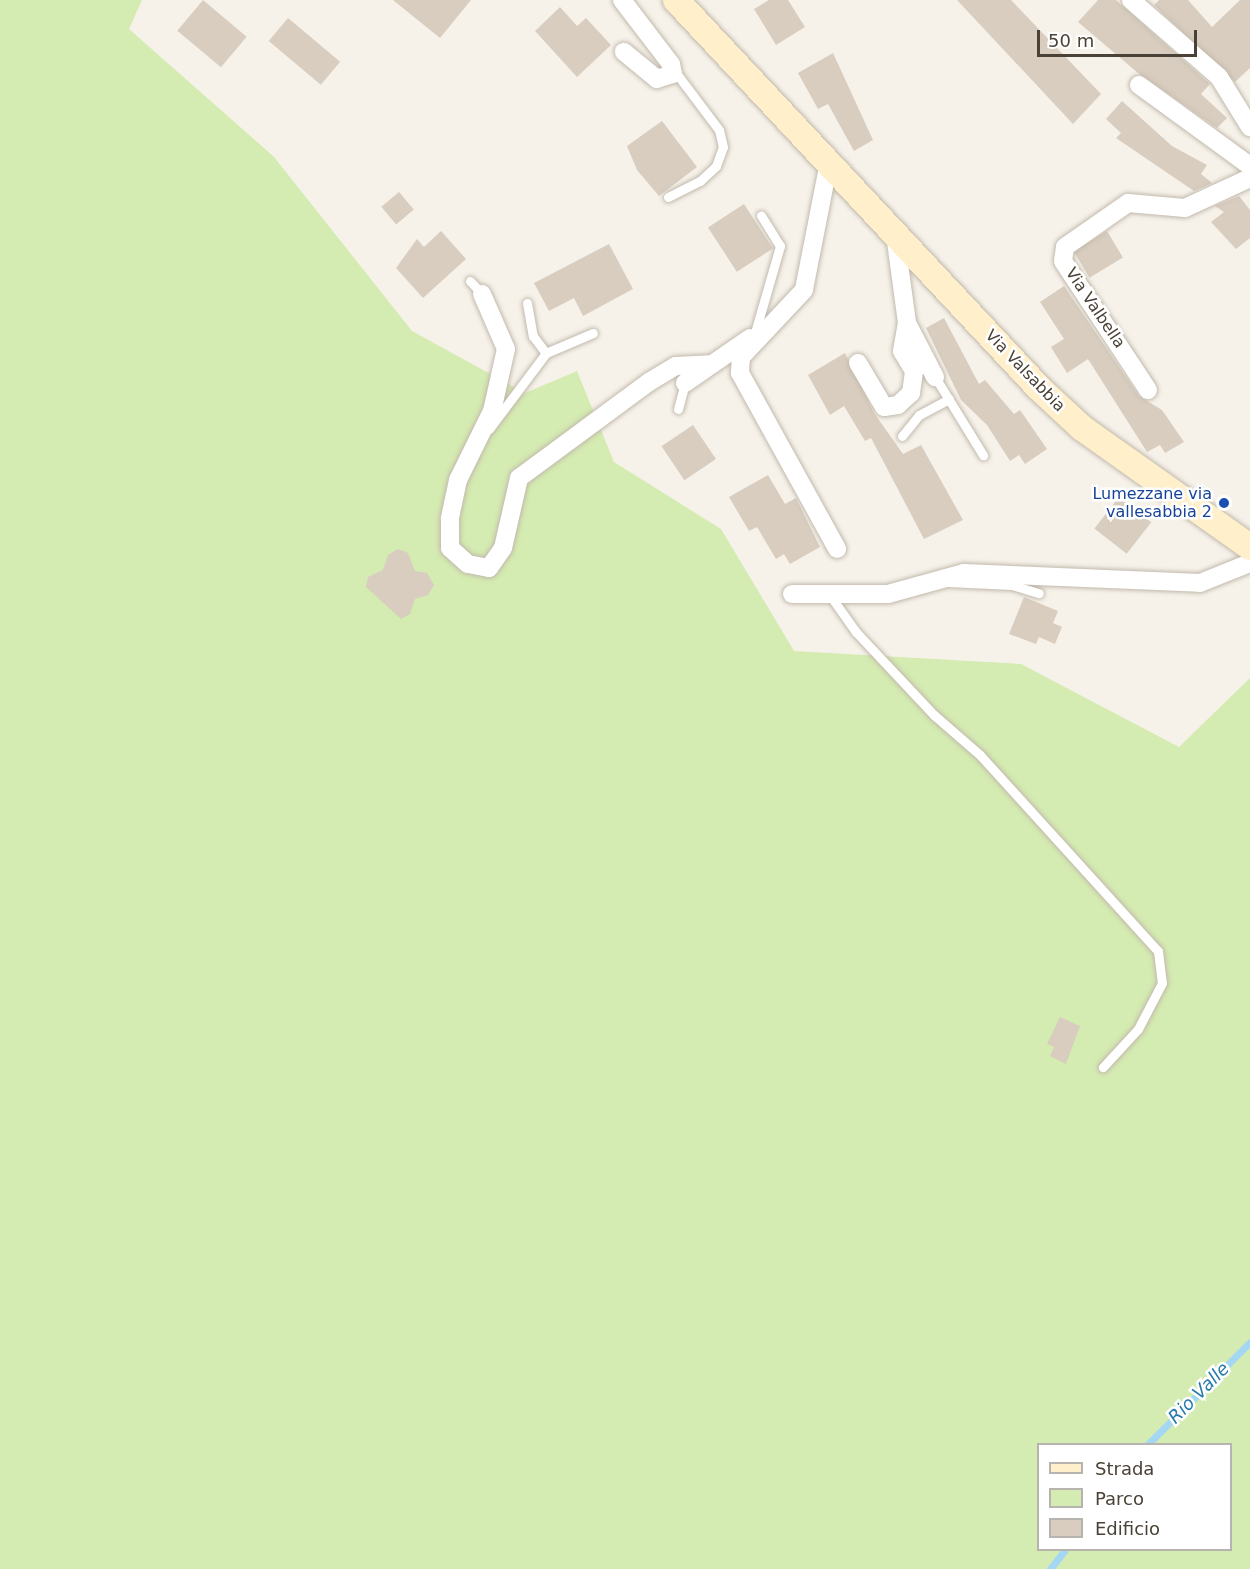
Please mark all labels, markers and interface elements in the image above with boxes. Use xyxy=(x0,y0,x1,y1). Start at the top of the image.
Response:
scale bar xyxy=(1040,18,1200,56)
text: 50 m xyxy=(1048,30,1094,51)
street label: Via Valbella xyxy=(1061,264,1129,352)
street label: Via Valsabbia xyxy=(981,326,1069,416)
place label: Lumezzane via vallesabbia 2 xyxy=(1092,484,1212,522)
marker: Lumezzane via vallesabbia 2 xyxy=(1217,496,1231,510)
water label: Rio Valle xyxy=(1164,1358,1234,1428)
legend xyxy=(1037,1443,1232,1551)
text: Strada xyxy=(1095,1458,1154,1479)
text: Parco xyxy=(1095,1488,1144,1509)
text: Edificio xyxy=(1095,1518,1160,1539)

